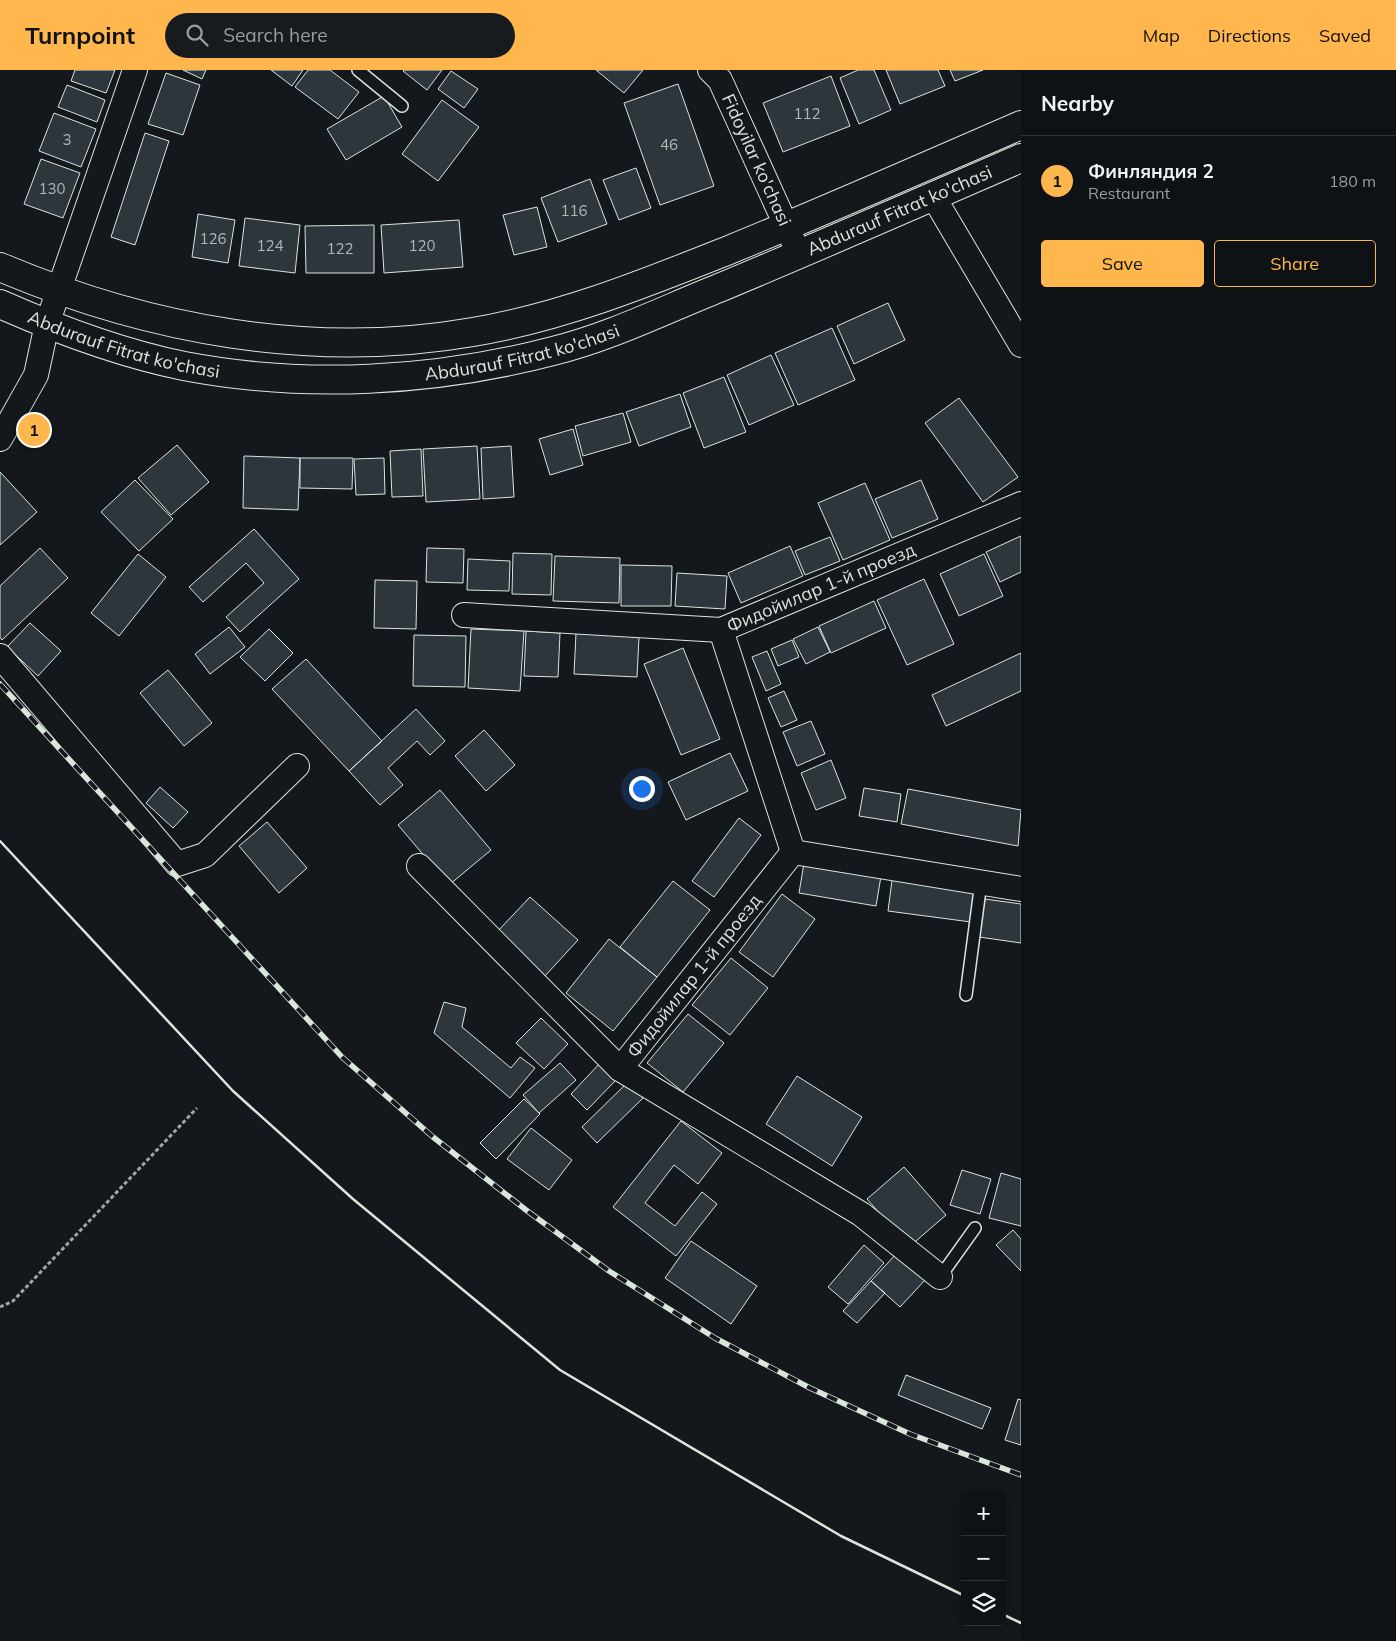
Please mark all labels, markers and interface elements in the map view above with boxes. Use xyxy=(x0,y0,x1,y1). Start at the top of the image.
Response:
search box xyxy=(165,13,515,58)
text: Turnpoint xyxy=(25,20,135,50)
icon: search xyxy=(183,21,211,49)
text: Search here xyxy=(223,23,328,47)
text: Map xyxy=(1143,24,1180,47)
text: Directions xyxy=(1208,24,1291,47)
text: Saved xyxy=(1319,24,1371,47)
street label: Fidoyilar ko'chasi xyxy=(717,90,797,229)
text: Nearby xyxy=(1041,90,1114,116)
house number: 112 xyxy=(793,104,821,123)
house number: 3 xyxy=(62,130,72,149)
house number: 46 xyxy=(660,135,678,154)
text: Финляндия 2 xyxy=(1088,159,1214,183)
street label: Abdurauf Fitrat ko'chasi xyxy=(803,160,996,261)
text: 1 xyxy=(1052,171,1062,191)
text: 180 m xyxy=(1329,171,1376,191)
house number: 130 xyxy=(38,179,66,198)
text: Restaurant xyxy=(1088,183,1170,203)
house number: 116 xyxy=(560,201,588,220)
house number: 126 xyxy=(199,229,227,248)
house number: 124 xyxy=(256,236,284,255)
house number: 120 xyxy=(408,236,436,255)
house number: 122 xyxy=(326,239,354,258)
button: Save xyxy=(1041,240,1204,287)
button: Share xyxy=(1214,240,1376,287)
street label: Abdurauf Fitrat ko'chasi xyxy=(24,305,221,383)
street label: Abdurauf Fitrat ko'chasi xyxy=(423,319,623,385)
pin: 1 xyxy=(18,411,50,449)
street label: Фидойилар 1-й проезд xyxy=(723,538,919,637)
your location xyxy=(629,776,655,802)
street label: Фидойилар 1-й проезд xyxy=(622,889,766,1062)
map controls xyxy=(961,1491,1006,1626)
button: + xyxy=(961,1491,1006,1536)
button: − xyxy=(961,1536,1006,1581)
button: layers xyxy=(961,1581,1006,1626)

